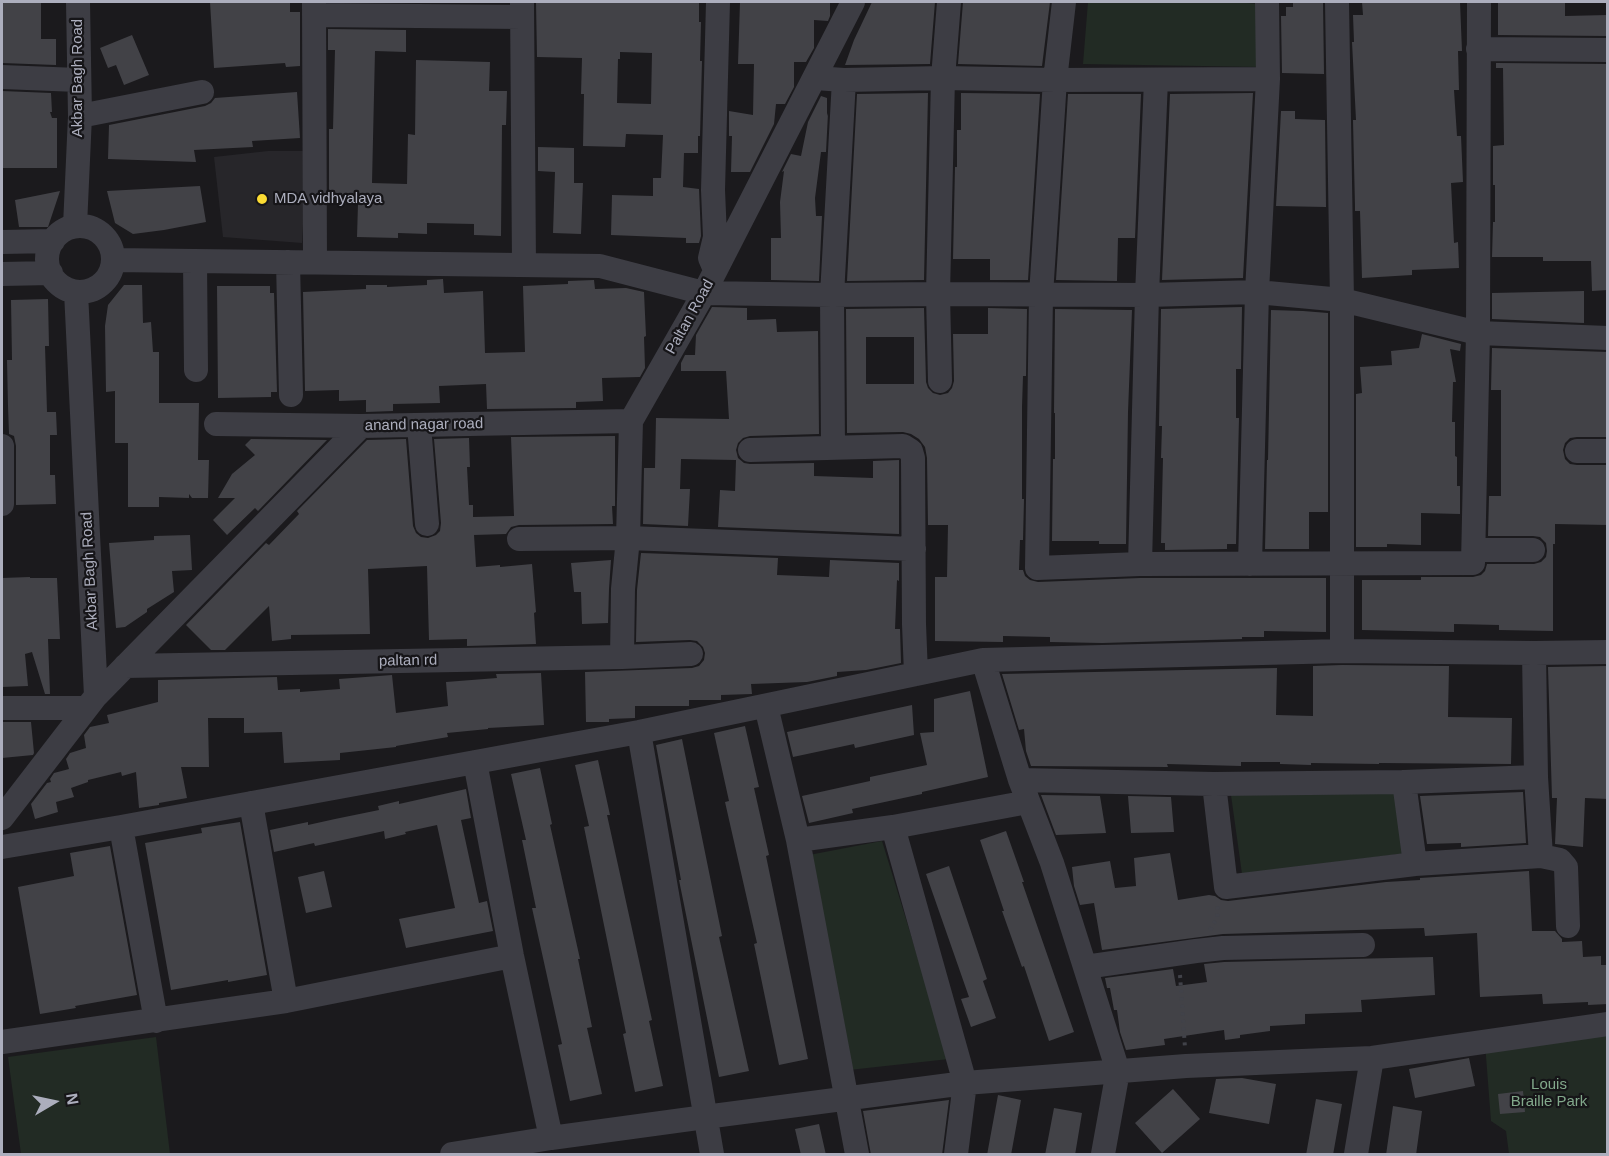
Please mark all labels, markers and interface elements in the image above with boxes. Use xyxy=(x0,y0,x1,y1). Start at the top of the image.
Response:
street label: Akbar Bagh Road xyxy=(69,19,87,137)
place label: MDA vidhyalaya xyxy=(274,190,382,208)
marker: MDA vidhyalaya xyxy=(255,192,269,206)
street label: Paltan Road xyxy=(662,277,718,357)
street label: anand nagar road xyxy=(365,415,483,435)
street label: Akbar Bagh Road xyxy=(78,511,102,631)
street label: paltan rd xyxy=(379,651,437,671)
north arrow xyxy=(24,1072,84,1132)
park label: Louis Braille Park xyxy=(1511,1076,1587,1111)
text: N xyxy=(63,1092,82,1106)

